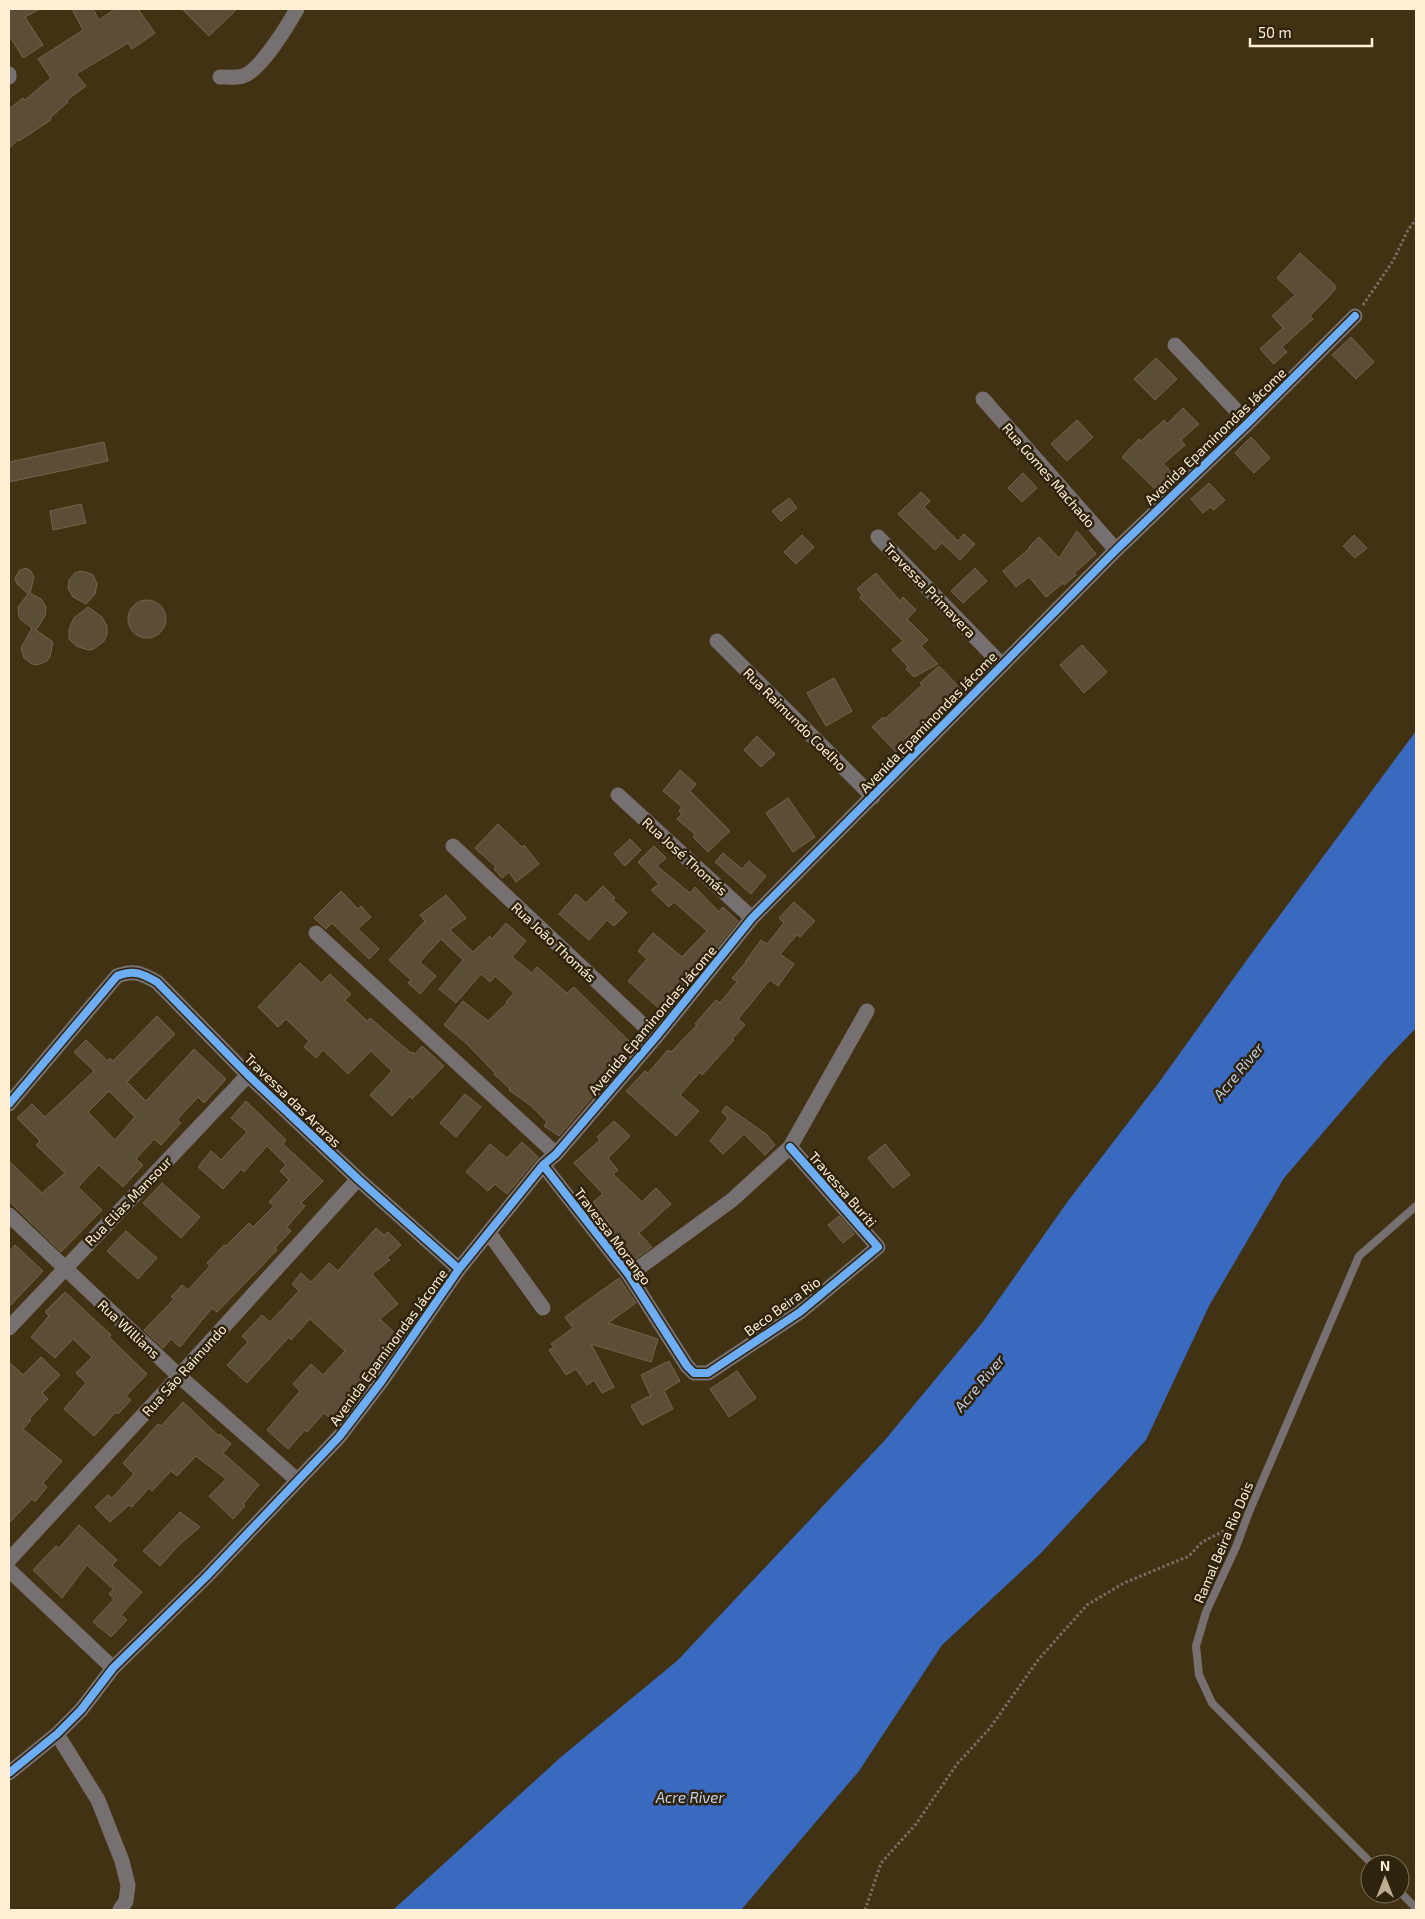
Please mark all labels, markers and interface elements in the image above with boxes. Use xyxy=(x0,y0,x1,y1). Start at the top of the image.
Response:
scale bar xyxy=(1250,15,1372,47)
text: 50 m xyxy=(1258,23,1292,41)
street label: Avenida Epaminondas Jácome xyxy=(1141,364,1289,508)
street label: Rua Gomes Machado xyxy=(999,419,1099,531)
street label: Travessa Primavera xyxy=(880,539,980,641)
street label: Avenida Epaminondas Jácome xyxy=(856,648,1000,796)
street label: Rua Raimundo Coelho xyxy=(740,664,850,774)
street label: Rua José Thomás xyxy=(639,813,731,899)
street label: Rua João Thomás xyxy=(508,898,600,986)
street label: Avenida Epaminondas Jácome xyxy=(584,942,720,1098)
water label: Acre River xyxy=(1208,1038,1268,1104)
street label: Travessa das Araras xyxy=(241,1049,345,1151)
street label: Travessa Buriti xyxy=(806,1148,880,1230)
street label: Rua Elias Mansour xyxy=(81,1153,175,1249)
street label: Travessa Morango xyxy=(571,1184,655,1288)
street label: Avenida Epaminondas Jácome xyxy=(325,1265,451,1429)
street label: Beco Beira Rio xyxy=(741,1273,824,1339)
street label: Rua Willians xyxy=(94,1296,164,1362)
street label: Rua São Raimundo xyxy=(138,1320,230,1420)
water label: Acre River xyxy=(949,1350,1009,1416)
street label: Ramal Beira Rio Dois xyxy=(1190,1479,1256,1605)
water label: Acre River xyxy=(655,1788,725,1806)
north arrow xyxy=(1360,1854,1410,1904)
text: N xyxy=(1380,1857,1390,1874)

